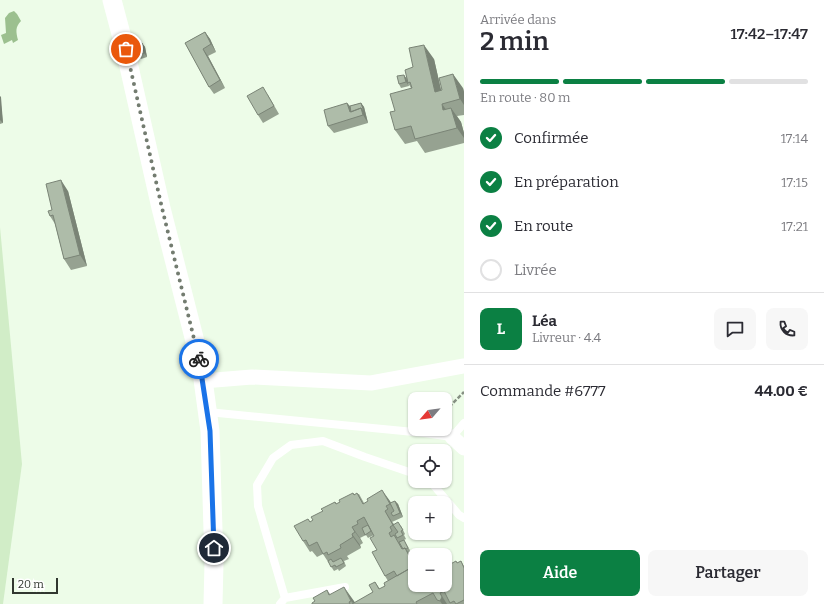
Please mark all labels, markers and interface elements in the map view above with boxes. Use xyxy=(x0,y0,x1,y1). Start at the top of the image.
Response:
text: Arrivée dans xyxy=(480,12,556,27)
text: 17:42–17:47 xyxy=(730,25,808,43)
text: 2 min xyxy=(480,26,549,57)
pin xyxy=(109,32,143,66)
icon: bag xyxy=(115,38,137,60)
text: En route · 80 m xyxy=(480,90,571,105)
icon: check xyxy=(480,127,502,149)
text: Confirmée xyxy=(514,129,588,147)
text: 17:14 xyxy=(781,131,808,146)
icon: check xyxy=(480,171,502,193)
text: En préparation xyxy=(514,173,619,191)
text: 17:15 xyxy=(781,175,808,190)
icon: check xyxy=(480,215,502,237)
text: En route xyxy=(514,217,573,235)
text: 17:21 xyxy=(781,219,808,234)
text: Livrée xyxy=(514,261,557,279)
button: chat xyxy=(714,308,756,350)
button: phone xyxy=(766,308,808,350)
text: Léa xyxy=(532,312,557,330)
text: L xyxy=(497,320,505,338)
text: Livreur · 4.4 xyxy=(532,330,601,345)
courier xyxy=(179,339,219,379)
icon: bike xyxy=(188,348,210,370)
text: Commande #6777 xyxy=(480,382,606,400)
text: 44.00 € xyxy=(755,382,808,400)
north arrow xyxy=(408,392,452,436)
map controls xyxy=(408,392,452,592)
button: locate xyxy=(408,444,452,488)
button: + xyxy=(408,496,452,540)
pin xyxy=(197,531,231,565)
icon: home xyxy=(203,537,225,559)
button: − xyxy=(408,548,452,592)
button: Aide xyxy=(480,550,640,596)
button: Partager xyxy=(648,550,808,596)
scale bar xyxy=(12,576,58,595)
text: 20 m xyxy=(18,578,44,591)

